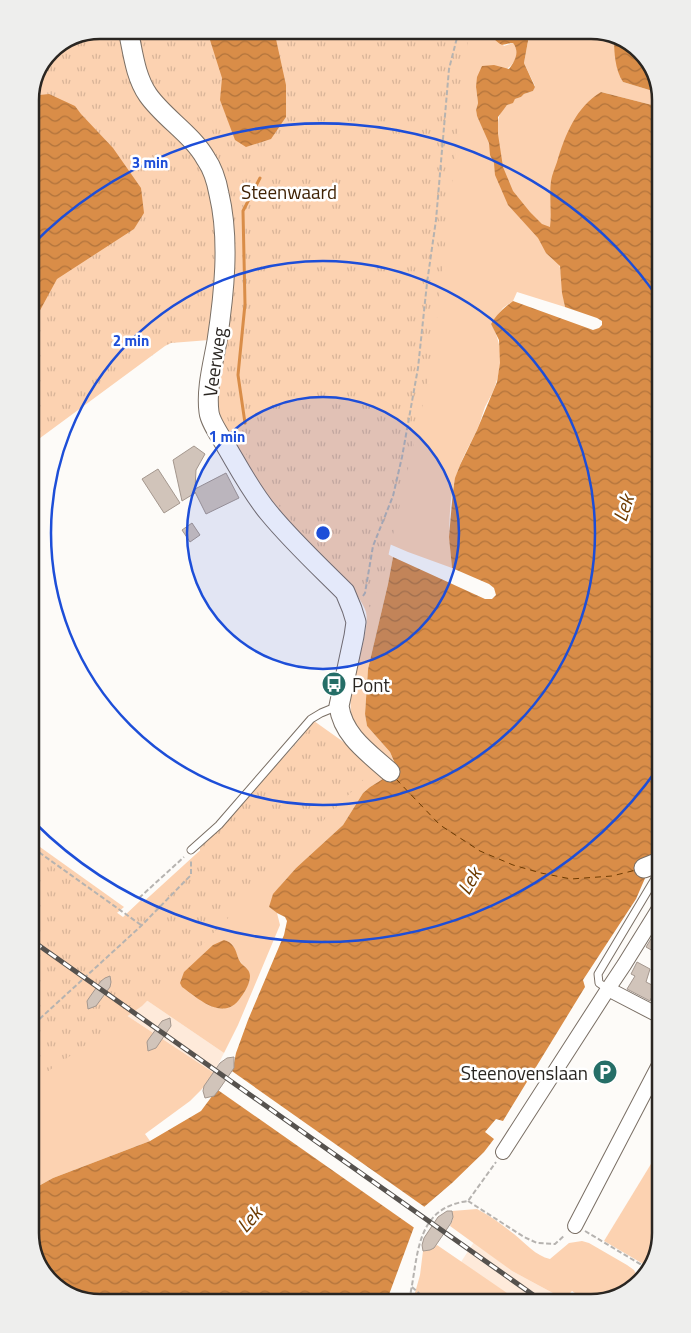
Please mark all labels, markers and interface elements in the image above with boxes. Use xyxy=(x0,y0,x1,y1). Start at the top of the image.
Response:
text: 3 min xyxy=(132,151,168,174)
park label: Steenwaard xyxy=(241,177,337,206)
street label: Veerweg xyxy=(195,325,233,399)
text: 2 min xyxy=(113,329,149,352)
text: 1 min xyxy=(209,425,245,448)
water label: Lek xyxy=(604,489,642,525)
centre of rings xyxy=(314,524,332,542)
place label: Pont xyxy=(352,670,390,699)
bus stop icon: Pont xyxy=(321,671,347,697)
water label: Lek xyxy=(449,860,490,900)
place label: Steenovenslaan xyxy=(461,1058,588,1087)
parking icon: Steenovenslaan xyxy=(592,1059,618,1085)
water label: Lek xyxy=(229,1197,271,1239)

